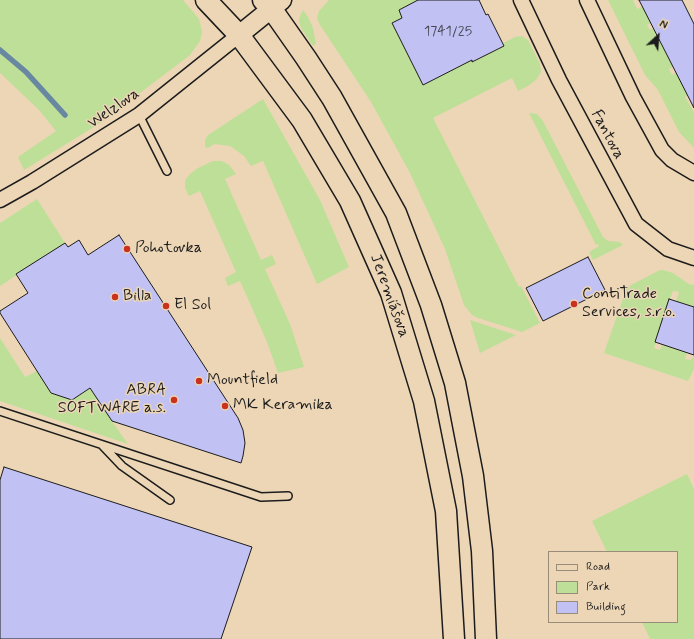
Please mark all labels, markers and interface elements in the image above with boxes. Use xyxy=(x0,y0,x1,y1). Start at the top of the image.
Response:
north arrow xyxy=(638,16,678,56)
text: N xyxy=(657,17,670,33)
house number: 1741/25 xyxy=(424,24,472,40)
street label: Welzlova xyxy=(84,85,144,133)
street label: Fantova xyxy=(586,107,628,163)
place label: Pohotovka xyxy=(135,239,202,259)
marker: Pohotovka xyxy=(122,244,132,254)
street label: Jeremiášova xyxy=(365,252,413,340)
place label: ContiTrade Services, s.r.o. xyxy=(582,285,675,323)
place label: Billa xyxy=(123,287,152,307)
marker: Billa xyxy=(110,292,120,302)
place label: El Sol xyxy=(174,296,211,316)
marker: ContiTrade Services, s.r.o. xyxy=(569,299,579,309)
marker: El Sol xyxy=(161,301,171,311)
place label: Mountfield xyxy=(207,371,278,391)
marker: Mountfield xyxy=(194,376,204,386)
place label: ABRA SOFTWARE a.s. xyxy=(58,381,166,419)
marker: ABRA SOFTWARE a.s. xyxy=(169,395,179,405)
place label: MK Keramika xyxy=(233,396,333,416)
marker: MK Keramika xyxy=(220,401,230,411)
legend xyxy=(548,551,678,623)
text: Road xyxy=(586,559,610,575)
text: Park xyxy=(586,579,610,595)
text: Building xyxy=(586,599,626,615)

